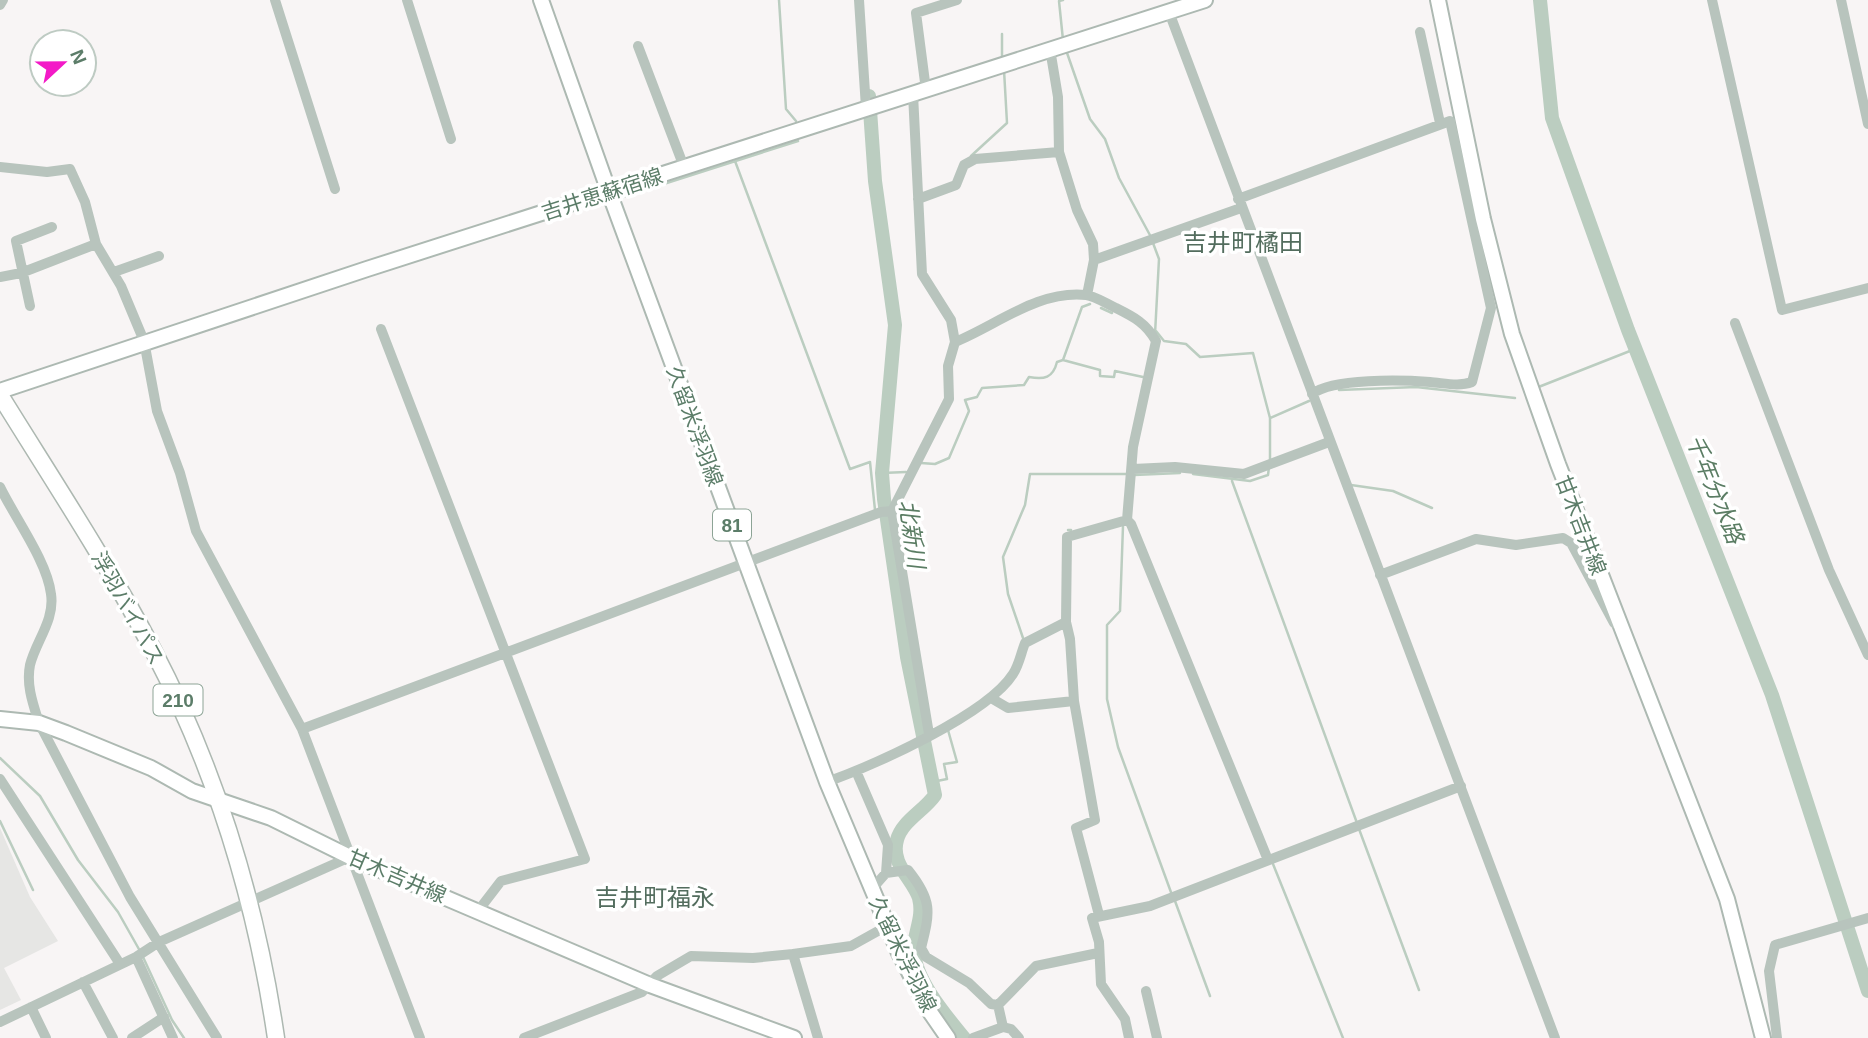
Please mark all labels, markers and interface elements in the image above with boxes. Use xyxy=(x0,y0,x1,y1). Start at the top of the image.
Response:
north arrow xyxy=(28,28,98,98)
text: N xyxy=(66,47,91,67)
street label: 吉井恵蘇宿線 xyxy=(539,164,665,224)
district label: 吉井町橘田 xyxy=(1183,229,1303,256)
street label: 久留米浮羽線 xyxy=(663,363,727,489)
water label: 千年分水路 xyxy=(1681,431,1749,549)
street label: 甘木吉井線 xyxy=(1551,472,1611,578)
water label: 北新川 xyxy=(894,498,930,573)
road number: 81 xyxy=(713,510,751,540)
street label: 浮羽バイパス xyxy=(87,548,169,668)
road number: 210 xyxy=(154,684,202,716)
street label: 甘木吉井線 xyxy=(344,845,450,907)
district label: 吉井町福永 xyxy=(595,884,715,911)
street label: 久留米浮羽線 xyxy=(865,892,941,1016)

